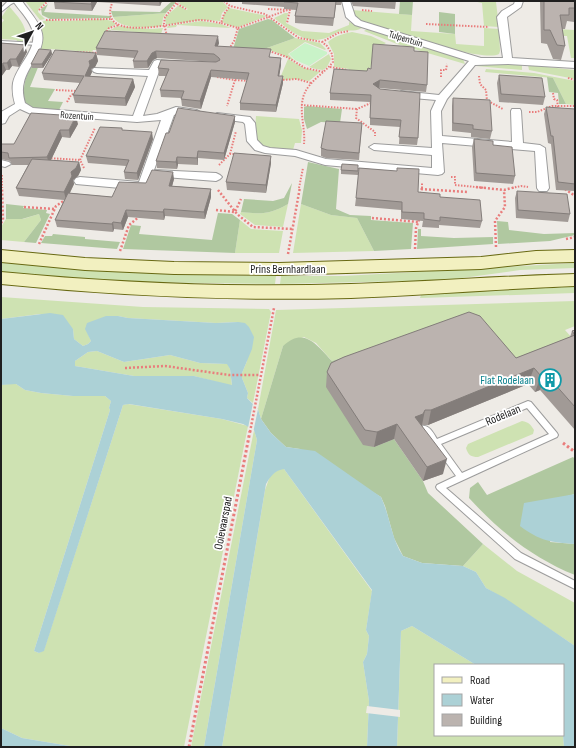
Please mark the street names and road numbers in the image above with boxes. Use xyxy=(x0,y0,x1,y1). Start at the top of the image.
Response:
street label: Tulpentuin xyxy=(387,28,424,50)
street label: Rozentuin xyxy=(60,109,94,123)
street label: Prins Bernhardlaan xyxy=(250,262,326,277)
street label: Rodelaan xyxy=(483,401,523,430)
street label: Ooievaarspad xyxy=(211,495,236,551)

